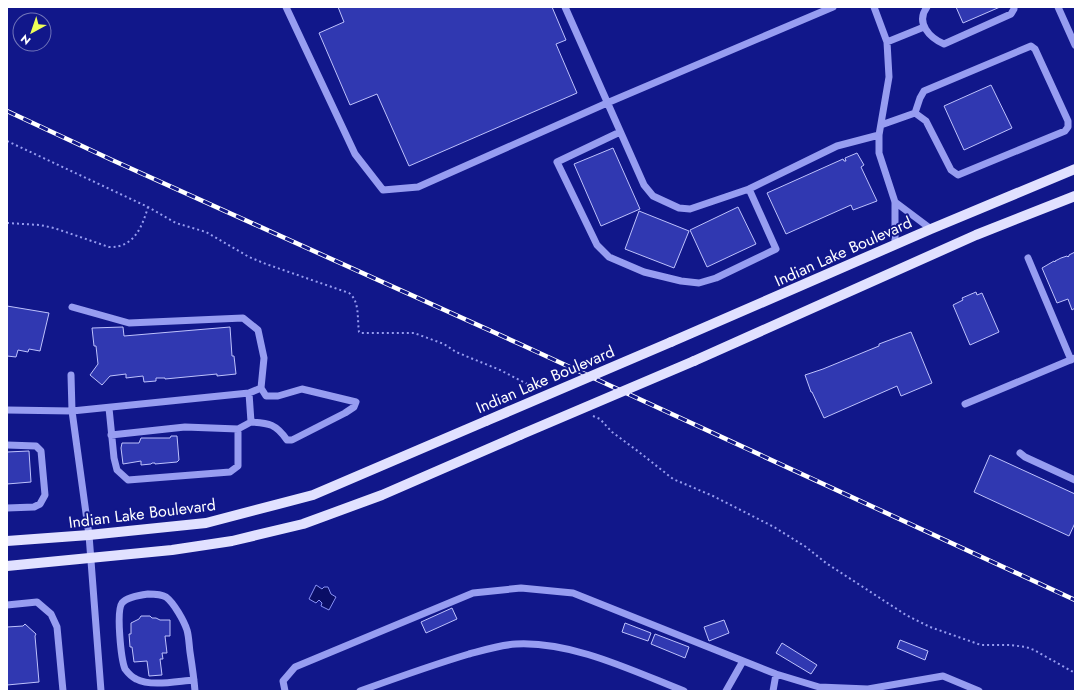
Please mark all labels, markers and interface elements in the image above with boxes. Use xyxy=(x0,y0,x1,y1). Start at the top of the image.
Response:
north arrow xyxy=(12,12,52,52)
text: N xyxy=(17,31,34,49)
street label: Indian Lake Boulevard xyxy=(771,211,916,292)
street label: Indian Lake Boulevard xyxy=(472,340,618,419)
street label: Indian Lake Boulevard xyxy=(67,493,217,534)

